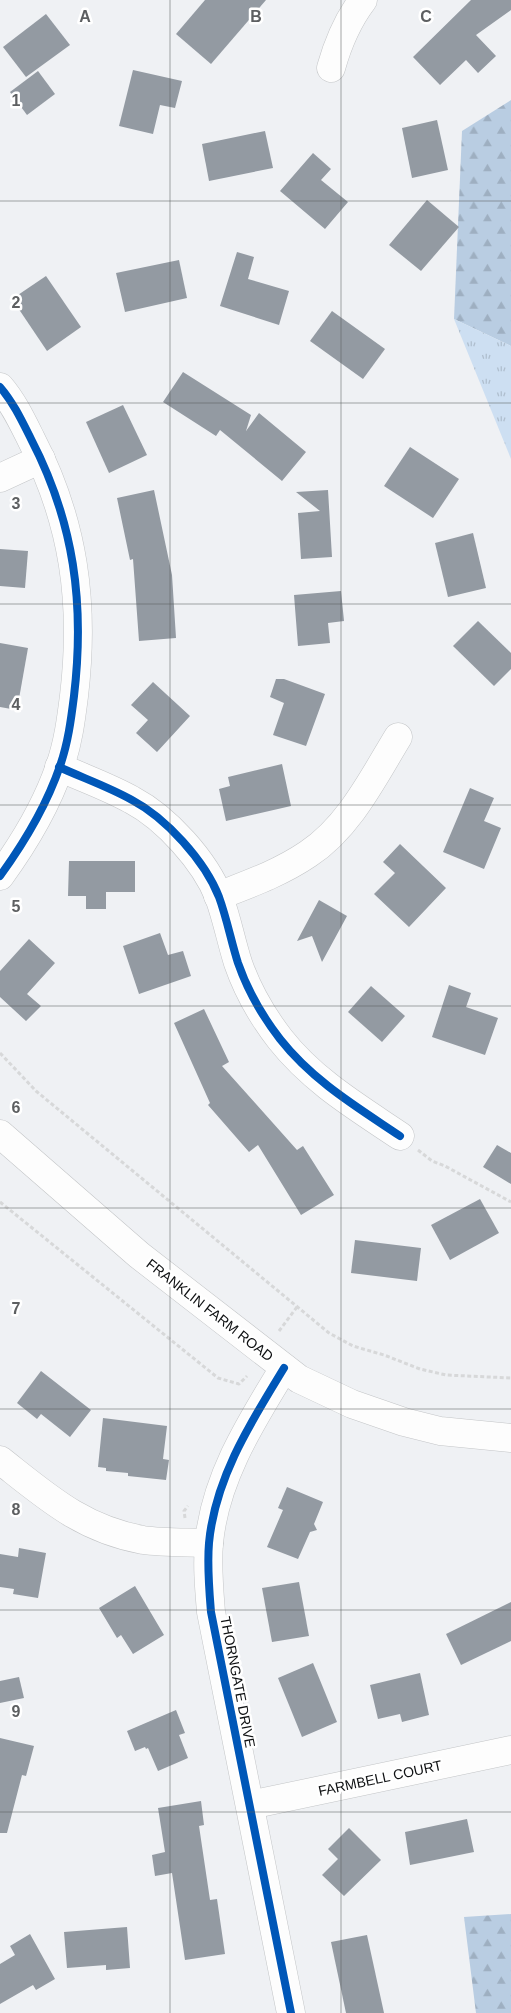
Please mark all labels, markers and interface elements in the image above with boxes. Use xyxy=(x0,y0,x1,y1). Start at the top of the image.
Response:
text: A xyxy=(79,8,91,25)
text: B xyxy=(250,8,262,25)
text: C xyxy=(420,8,432,25)
text: 1 xyxy=(12,92,21,109)
text: 2 xyxy=(12,294,21,311)
text: 3 xyxy=(12,495,21,512)
text: 4 xyxy=(12,696,21,713)
text: 5 xyxy=(12,898,21,915)
text: 6 xyxy=(12,1099,21,1116)
street label: FRANKLIN FARM ROAD xyxy=(143,1256,277,1364)
text: 7 xyxy=(12,1300,21,1317)
text: 8 xyxy=(12,1501,21,1518)
street label: THORNGATE DRIVE xyxy=(217,1615,259,1749)
text: 9 xyxy=(12,1703,21,1720)
street label: FARMBELL COURT xyxy=(317,1757,444,1799)

